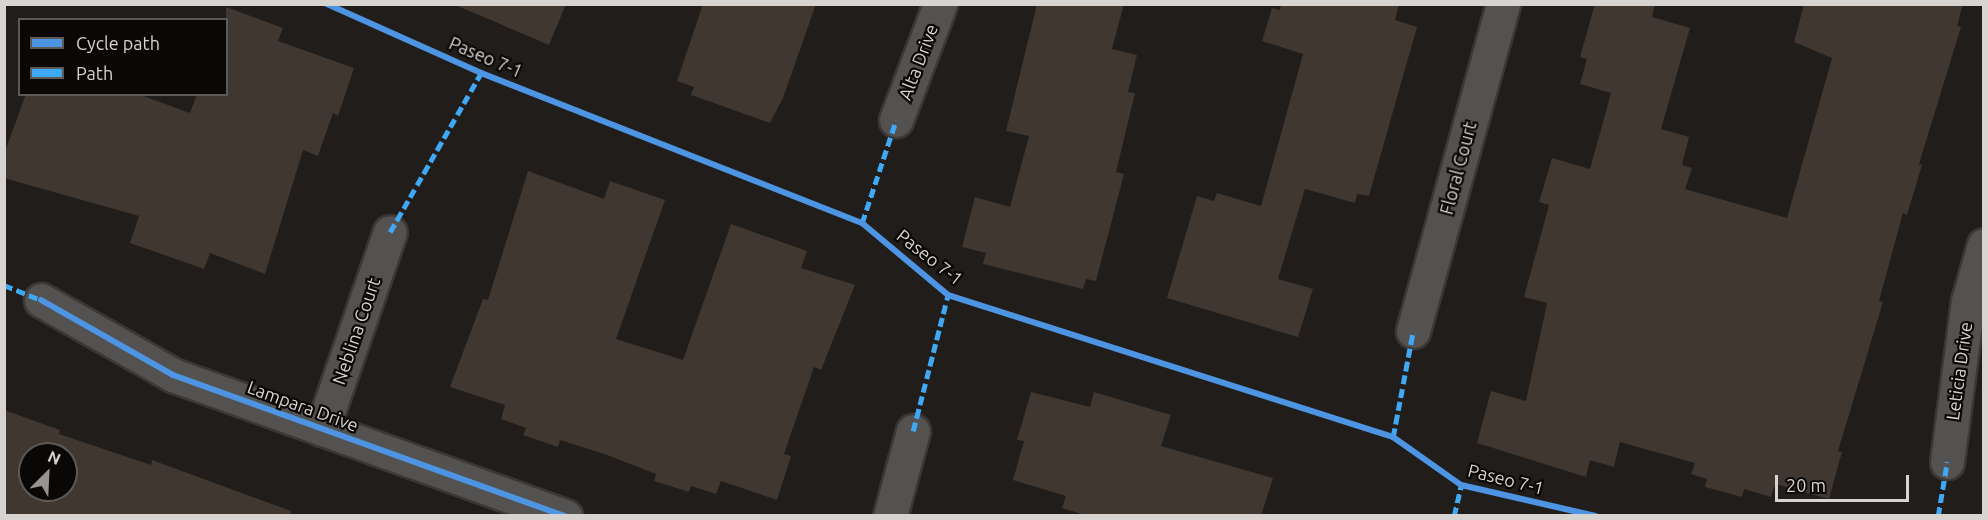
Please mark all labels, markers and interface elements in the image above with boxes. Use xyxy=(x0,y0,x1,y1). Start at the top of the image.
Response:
legend xyxy=(18,18,228,96)
street label: Alta Drive xyxy=(894,21,942,103)
street label: Paseo 7-1 xyxy=(446,32,526,82)
text: Cycle path xyxy=(76,33,160,53)
text: Path xyxy=(76,63,113,83)
street label: Floral Court xyxy=(1435,119,1481,217)
street label: Paseo 7-1 xyxy=(893,225,967,289)
street label: Neblina Court xyxy=(328,275,384,387)
street label: Leticia Drive xyxy=(1941,320,1977,422)
street label: Lampara Drive xyxy=(245,376,361,436)
north arrow xyxy=(18,442,78,502)
text: N xyxy=(45,447,64,468)
street label: Paseo 7-1 xyxy=(1466,459,1546,499)
scale bar xyxy=(1778,463,1912,501)
text: 20 m xyxy=(1786,475,1826,495)

